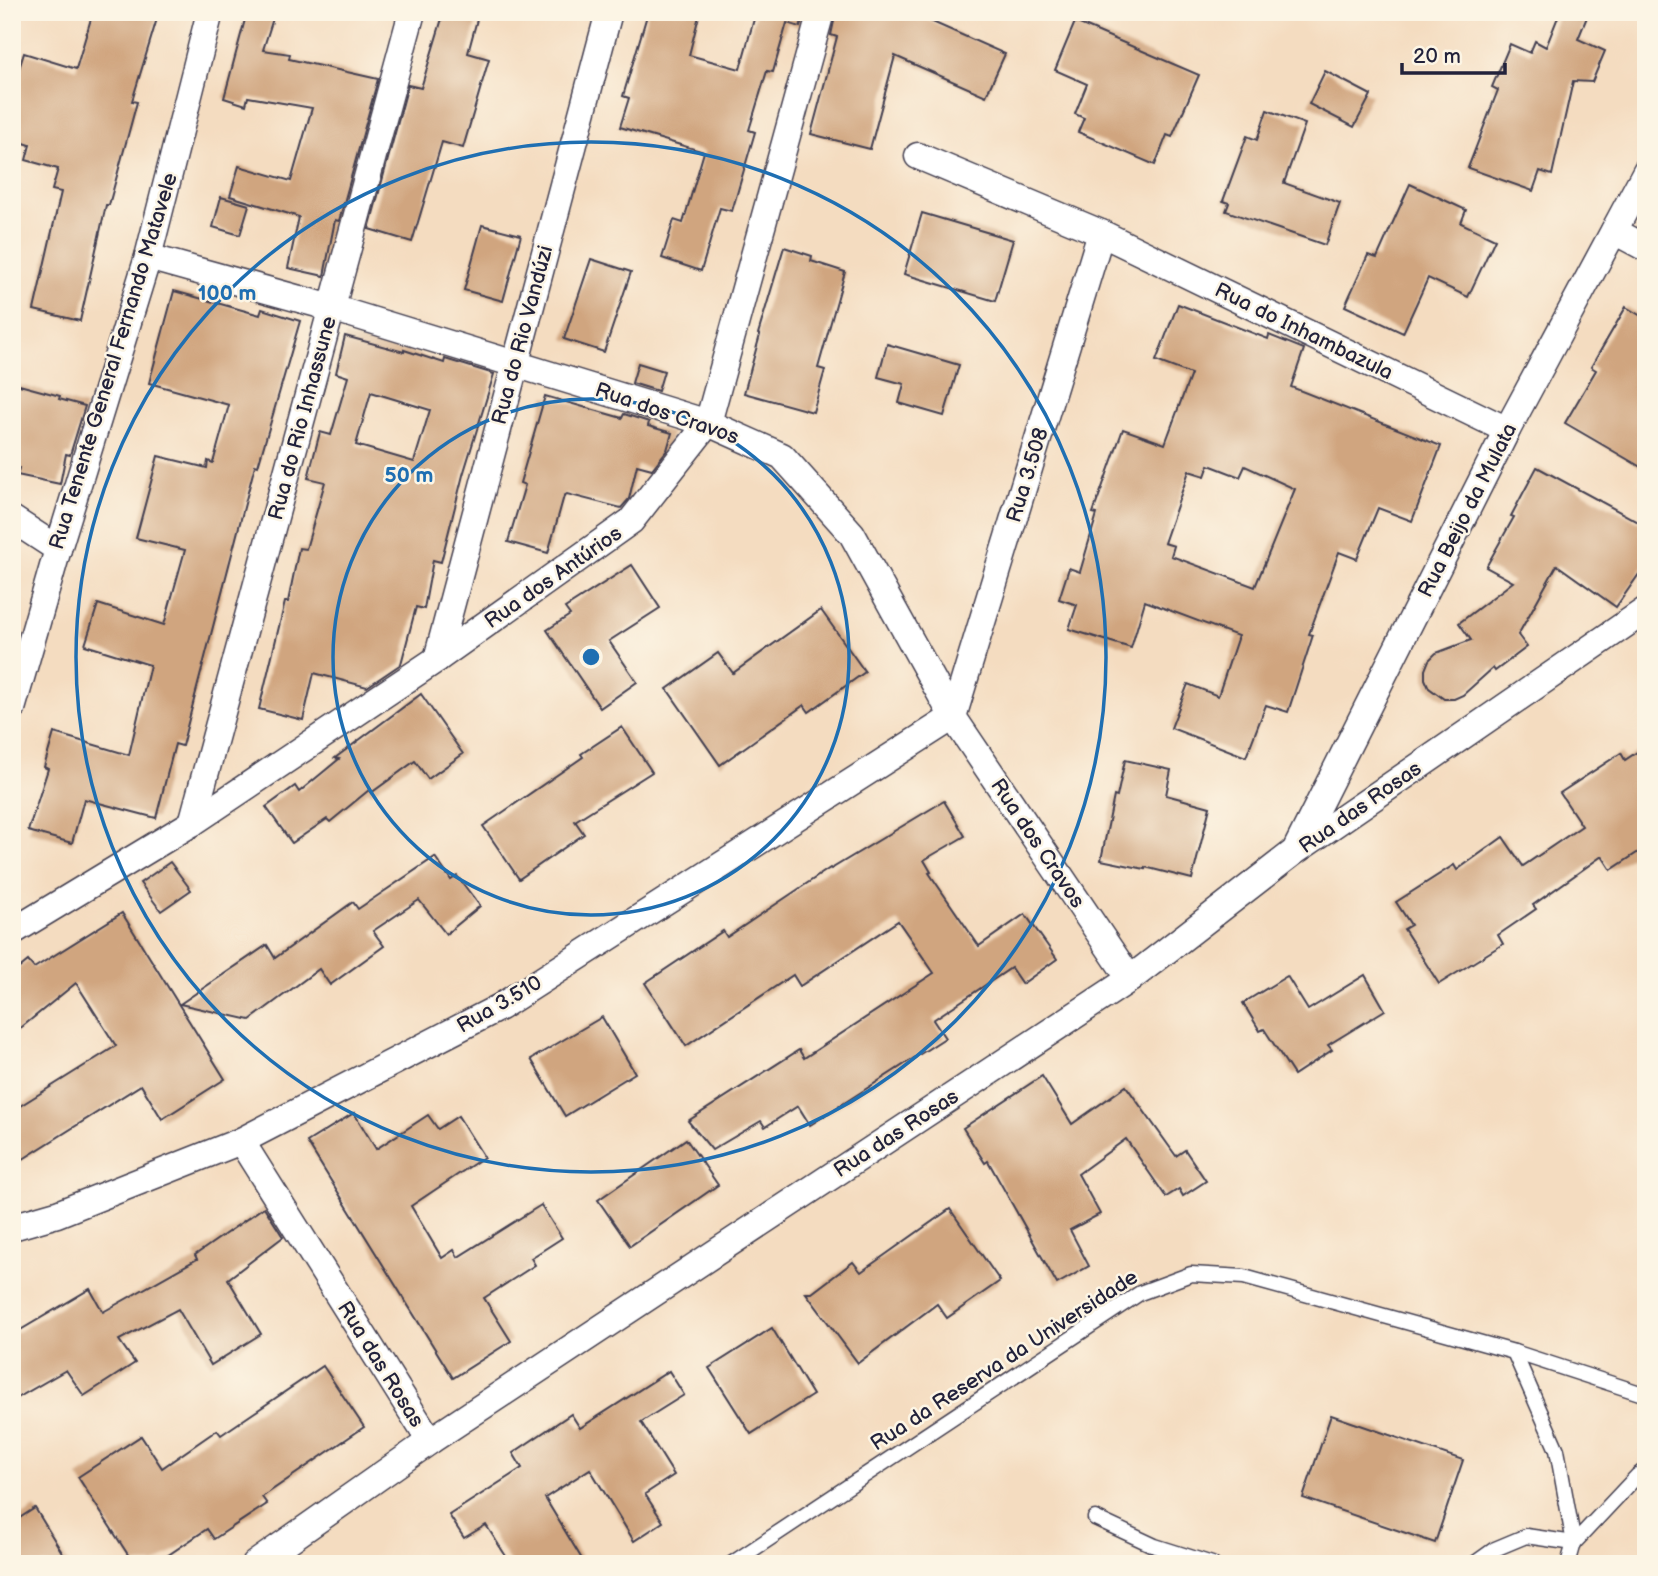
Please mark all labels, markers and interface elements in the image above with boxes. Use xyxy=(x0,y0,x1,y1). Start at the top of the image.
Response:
scale bar xyxy=(1402,32,1506,76)
text: 20 m xyxy=(1413,44,1461,69)
street label: Rua Tenente General Fernando Matavele xyxy=(44,170,183,552)
street label: Rua do Rio Vandúzi xyxy=(487,243,558,427)
street label: Rua do Inhambazula xyxy=(1211,277,1397,385)
text: 100 m xyxy=(198,281,256,306)
street label: Rua do Rio Inhassune xyxy=(263,314,342,523)
street label: Rua dos Cravos xyxy=(592,377,742,450)
street label: Rua Beijo da Mulata xyxy=(1413,419,1522,601)
street label: Rua 3.508 xyxy=(1001,425,1054,526)
text: 50 m xyxy=(385,463,433,488)
street label: Rua dos Antúrios xyxy=(480,521,627,634)
centre of rings xyxy=(579,645,603,669)
street label: Rua das Rosas xyxy=(1294,756,1426,859)
street label: Rua dos Cravos xyxy=(985,774,1090,913)
street label: Rua 3.510 xyxy=(452,970,546,1039)
street label: Rua das Rosas xyxy=(829,1084,963,1183)
street label: Rua da Reserva da Universidade xyxy=(866,1265,1143,1456)
street label: Rua das Rosas xyxy=(332,1297,429,1432)

